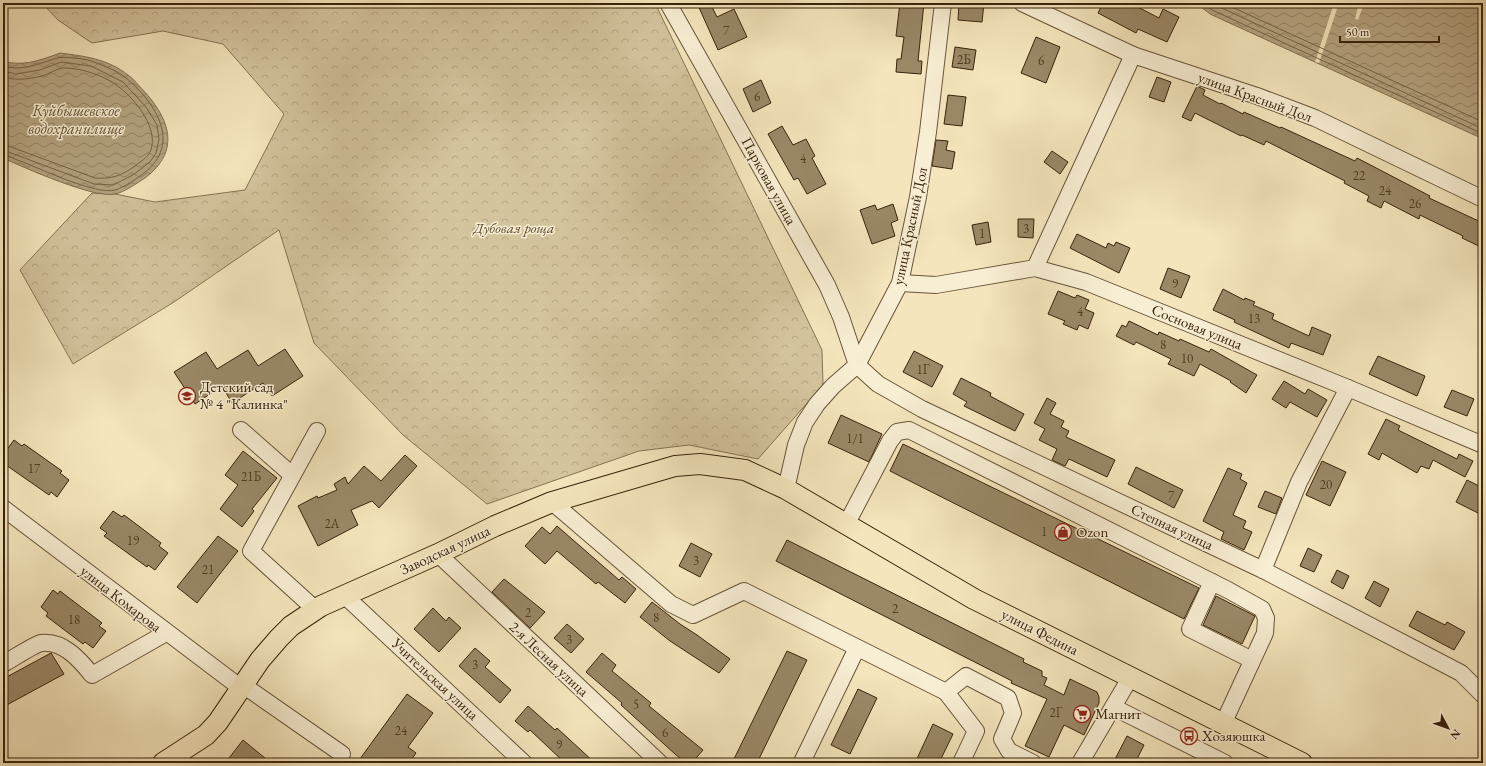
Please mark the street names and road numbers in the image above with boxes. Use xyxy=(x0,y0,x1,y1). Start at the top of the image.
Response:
street label: улица Красный Дол xyxy=(1196,67,1315,126)
street label: Парковая улица xyxy=(737,133,801,228)
street label: улица Красный Дол xyxy=(888,165,931,287)
street label: Сосновая улица xyxy=(1149,300,1245,353)
street label: Степная улица xyxy=(1128,499,1216,554)
street label: Заводская улица xyxy=(397,520,493,579)
street label: улица Комарова xyxy=(77,561,166,636)
street label: улица Федина xyxy=(999,604,1082,659)
street label: 2-я Лесная улица xyxy=(506,617,593,700)
street label: Учительская улица xyxy=(387,633,483,724)

